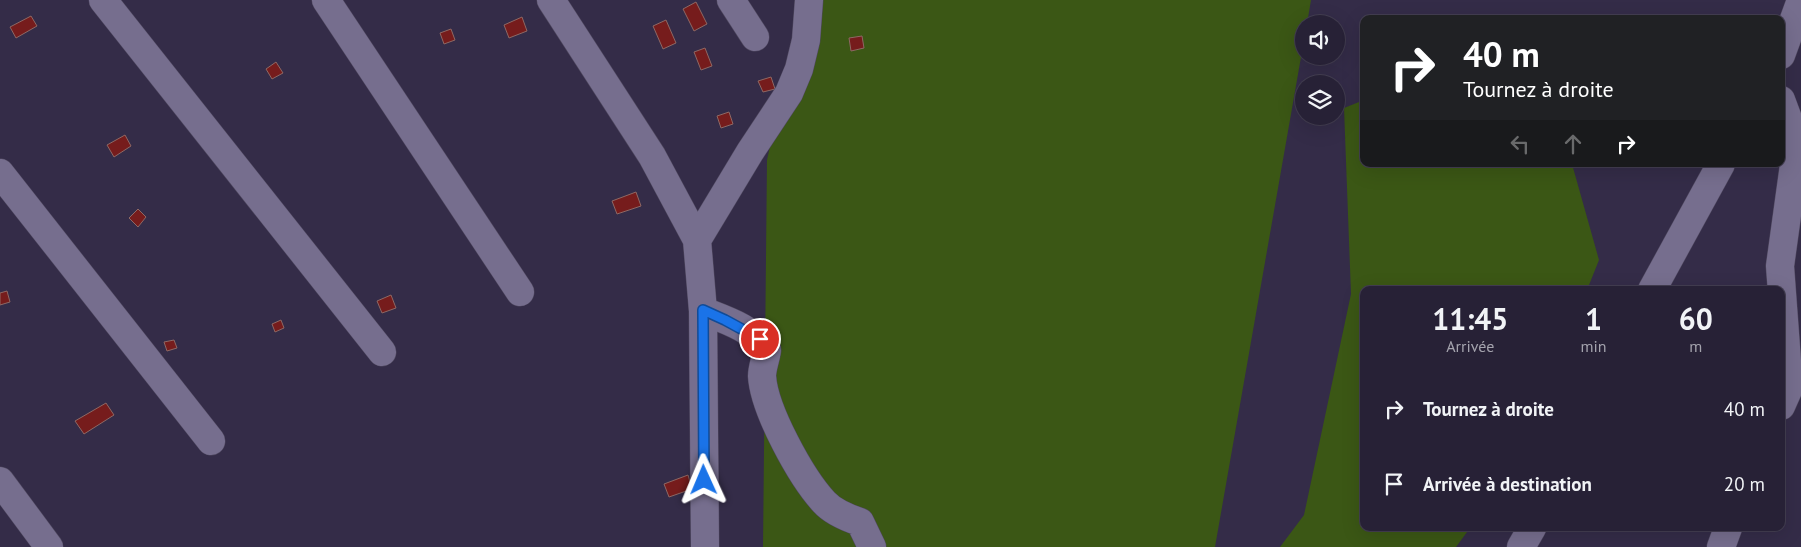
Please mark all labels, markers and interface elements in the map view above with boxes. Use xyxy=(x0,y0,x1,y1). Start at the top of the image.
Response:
map controls xyxy=(1295,15,1345,125)
button: sound xyxy=(1295,15,1345,65)
text: 40 m xyxy=(1463,31,1540,77)
icon: right xyxy=(1380,35,1445,100)
button: layers xyxy=(1295,75,1345,125)
text: Tournez à droite xyxy=(1463,75,1614,103)
icon: left xyxy=(1506,130,1534,158)
icon: ahead xyxy=(1559,130,1587,158)
icon: right xyxy=(1612,130,1640,158)
text: 11:45 xyxy=(1432,299,1508,338)
text: 1 xyxy=(1585,299,1602,338)
text: 60 xyxy=(1679,299,1713,338)
pin xyxy=(739,318,781,360)
icon: arrive xyxy=(746,325,774,353)
text: Arrivée xyxy=(1446,336,1494,356)
text: min xyxy=(1581,336,1607,356)
text: m xyxy=(1689,336,1702,356)
icon: right xyxy=(1380,395,1408,423)
text: Tournez à droite xyxy=(1423,397,1554,421)
text: 40 m xyxy=(1724,397,1765,421)
position arrow xyxy=(677,453,729,505)
icon: arrive xyxy=(1380,470,1408,498)
text: Arrivée à destination xyxy=(1423,472,1592,496)
text: 20 m xyxy=(1724,472,1765,496)

